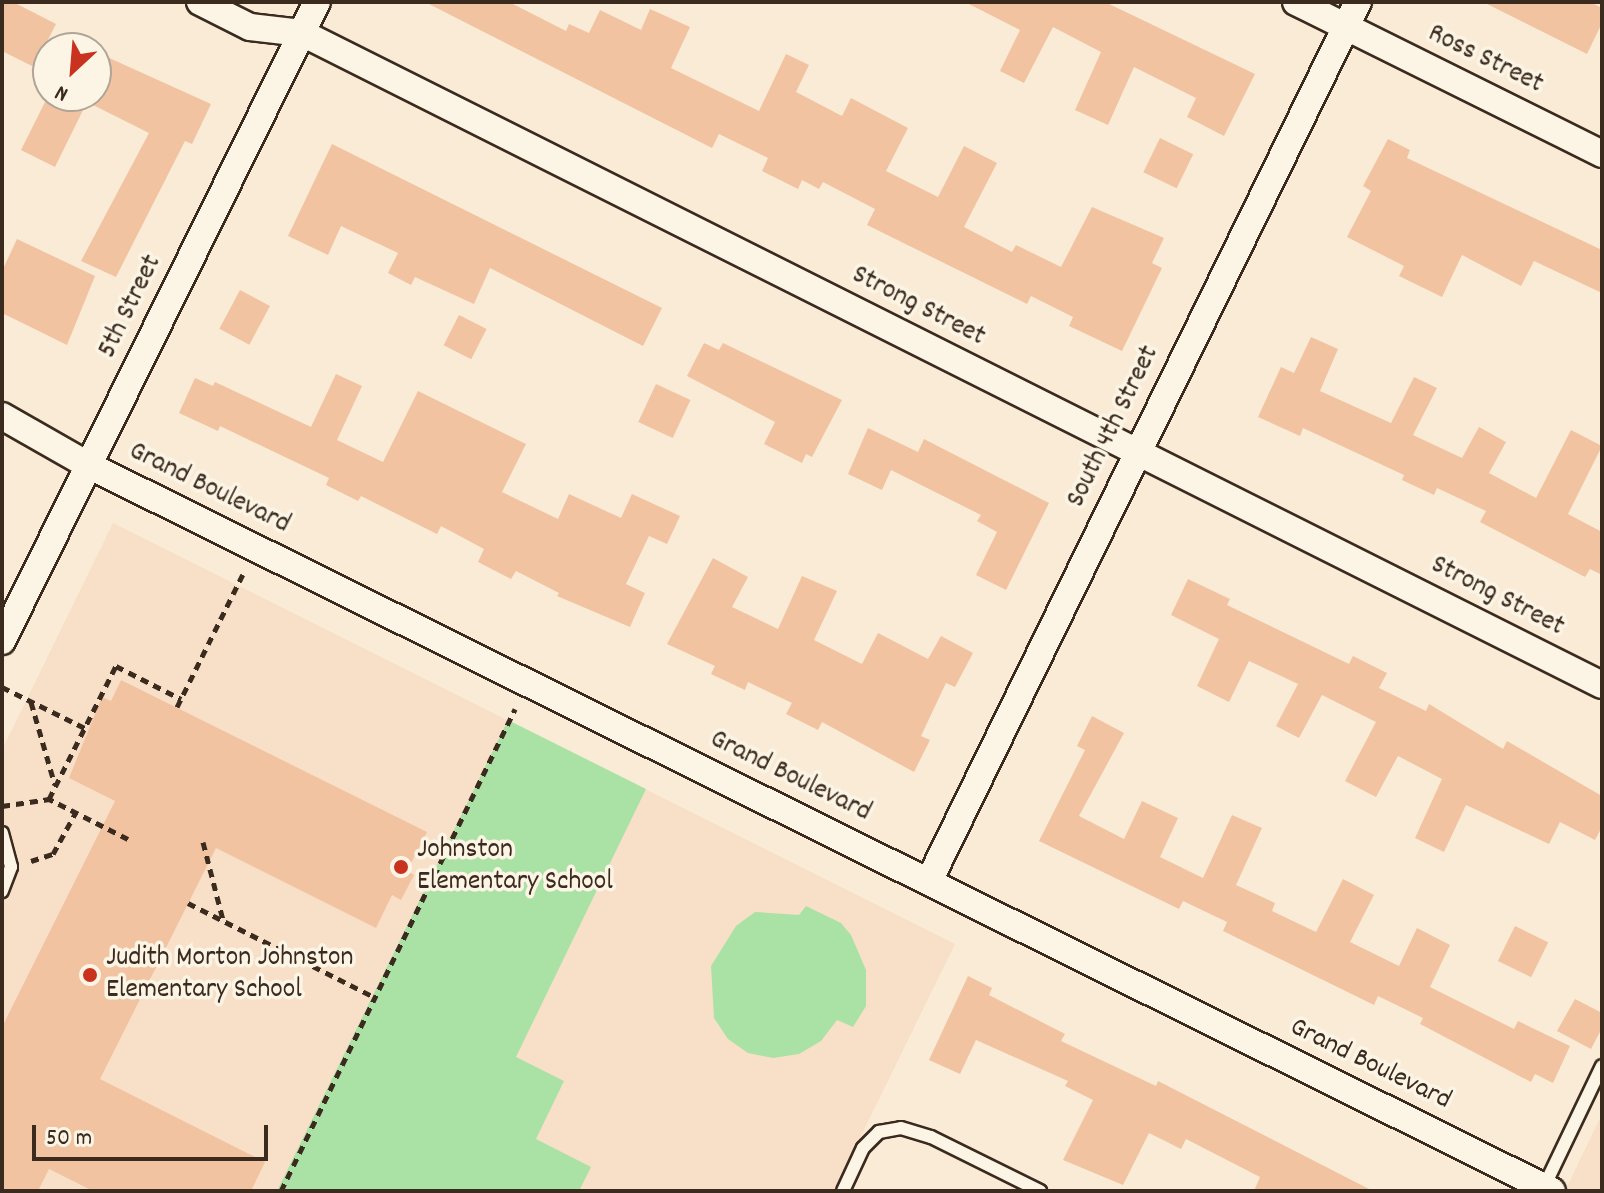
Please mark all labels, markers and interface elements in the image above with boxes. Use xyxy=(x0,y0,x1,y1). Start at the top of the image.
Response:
street label: Ross Street xyxy=(1422,18,1548,102)
north arrow xyxy=(32,32,112,112)
text: N xyxy=(50,76,74,109)
street label: 5th Street xyxy=(92,250,170,364)
street label: Strong Street xyxy=(846,259,990,355)
street label: South 4th Street xyxy=(1060,341,1168,513)
street label: Grand Boulevard xyxy=(123,435,295,543)
street label: Strong Street xyxy=(1425,549,1569,645)
street label: Grand Boulevard xyxy=(704,723,876,831)
place label: Johnston Elementary School xyxy=(417,834,613,900)
marker: Johnston Elementary School xyxy=(392,858,410,876)
place label: Judith Morton Johnston Elementary School xyxy=(106,942,353,1008)
marker: Judith Morton Johnston Elementary School xyxy=(81,966,99,984)
street label: Grand Boulevard xyxy=(1284,1011,1456,1119)
scale bar xyxy=(36,1109,272,1159)
text: 50 m xyxy=(46,1122,92,1156)

